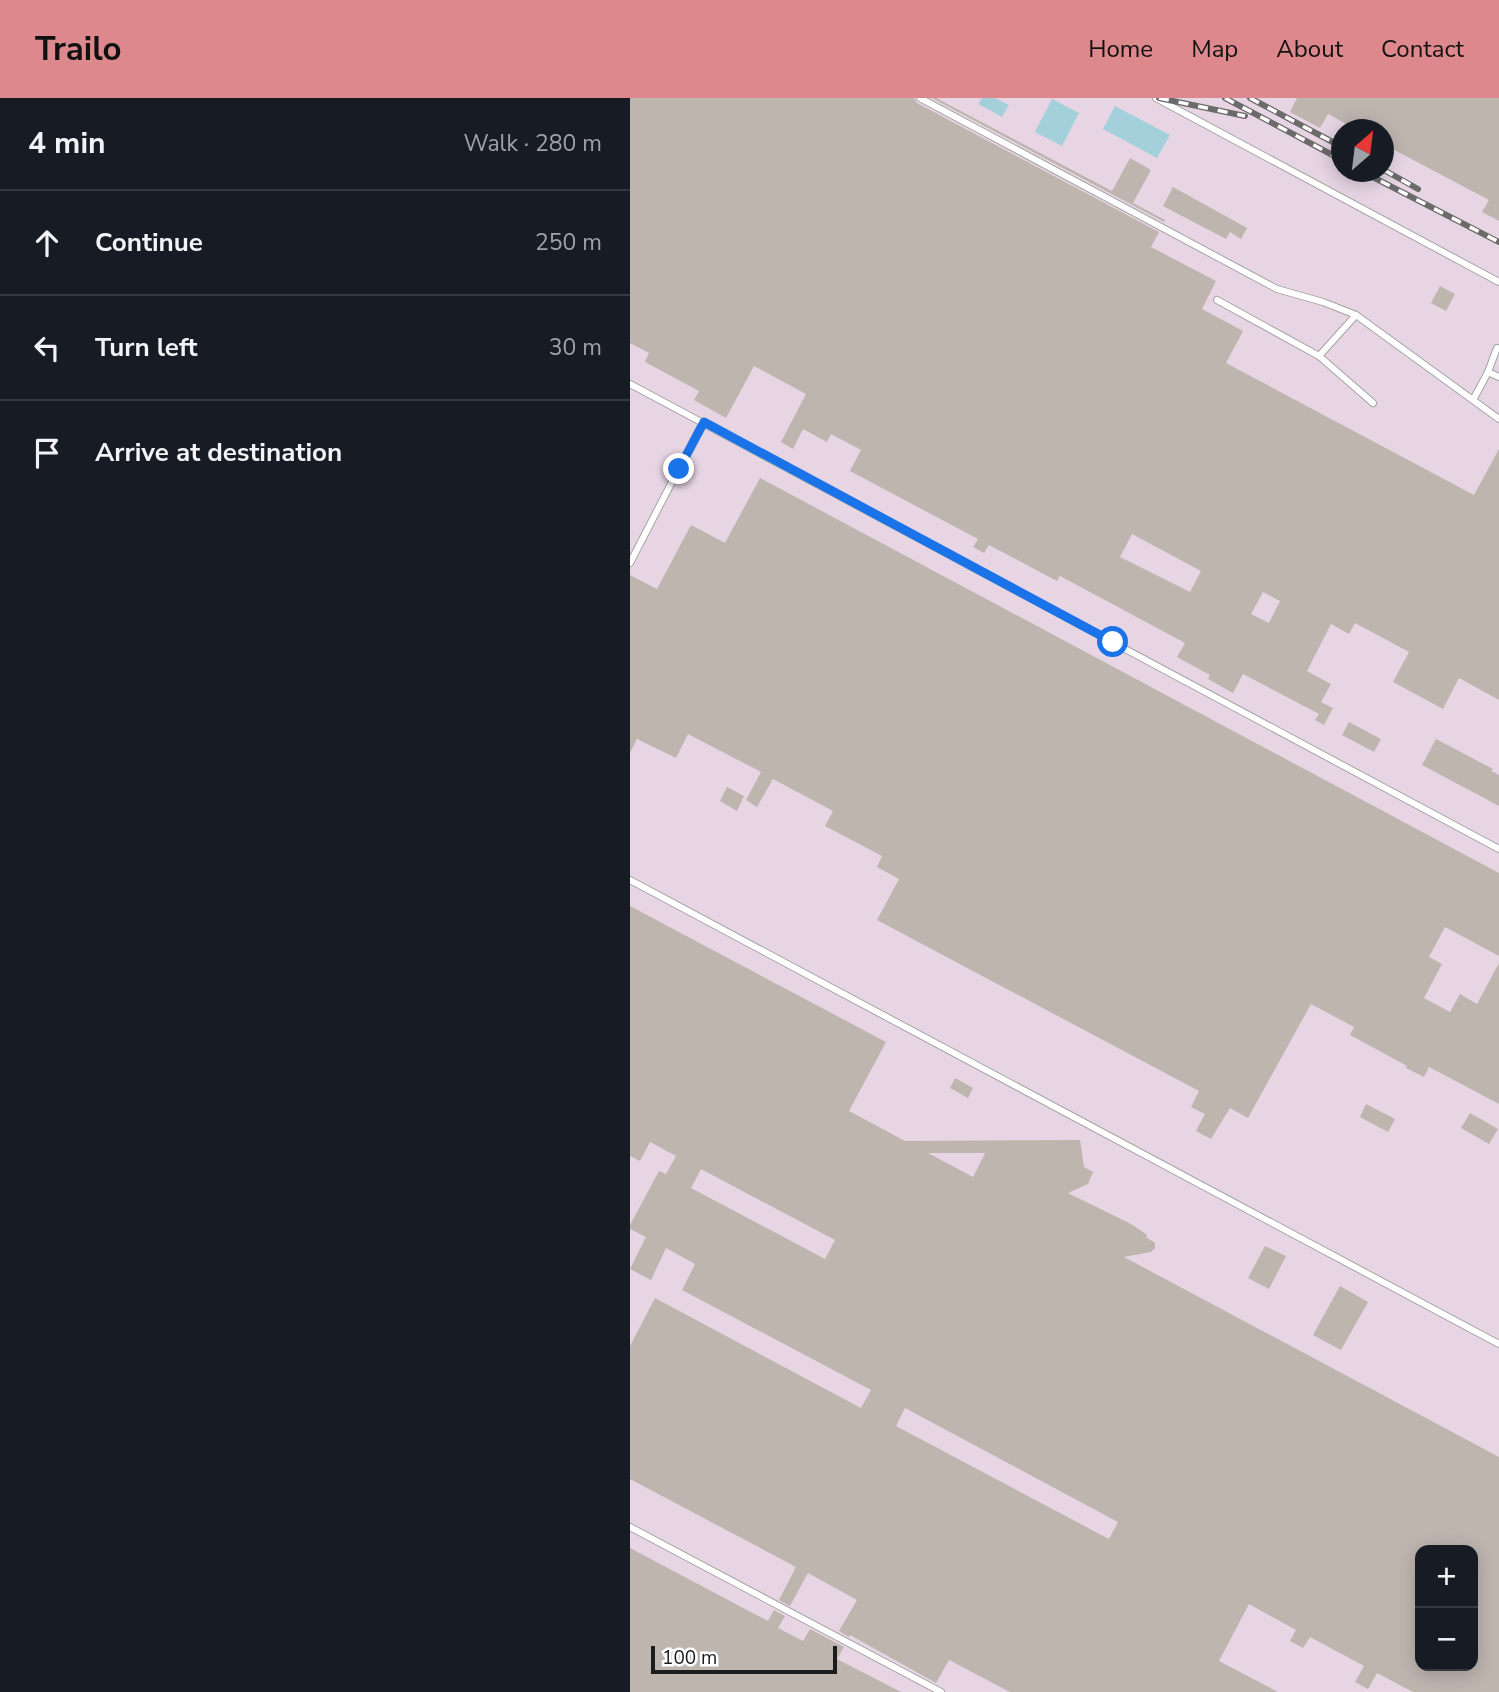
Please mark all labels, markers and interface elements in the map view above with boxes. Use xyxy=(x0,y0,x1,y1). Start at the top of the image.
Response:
text: Trailo xyxy=(35,27,122,72)
text: Home xyxy=(1088,33,1153,65)
text: Map xyxy=(1191,33,1238,65)
text: About xyxy=(1276,33,1343,65)
text: Contact xyxy=(1381,33,1464,65)
north arrow xyxy=(1331,119,1394,182)
text: 4 min xyxy=(28,123,106,164)
text: Walk · 280 m xyxy=(463,128,602,159)
icon: ahead xyxy=(28,224,66,262)
text: Continue xyxy=(95,225,203,260)
text: 250 m xyxy=(535,227,602,258)
icon: left xyxy=(28,329,66,367)
text: Turn left xyxy=(95,330,198,365)
text: 30 m xyxy=(549,332,602,363)
icon: arrive xyxy=(28,434,66,472)
text: Arrive at destination xyxy=(95,435,342,470)
route end xyxy=(663,453,694,484)
route start xyxy=(1097,626,1128,657)
map controls xyxy=(1415,1545,1478,1671)
button: + xyxy=(1415,1545,1478,1608)
button: − xyxy=(1415,1608,1478,1671)
scale bar xyxy=(651,1643,836,1675)
text: 100 m xyxy=(662,1645,717,1671)

